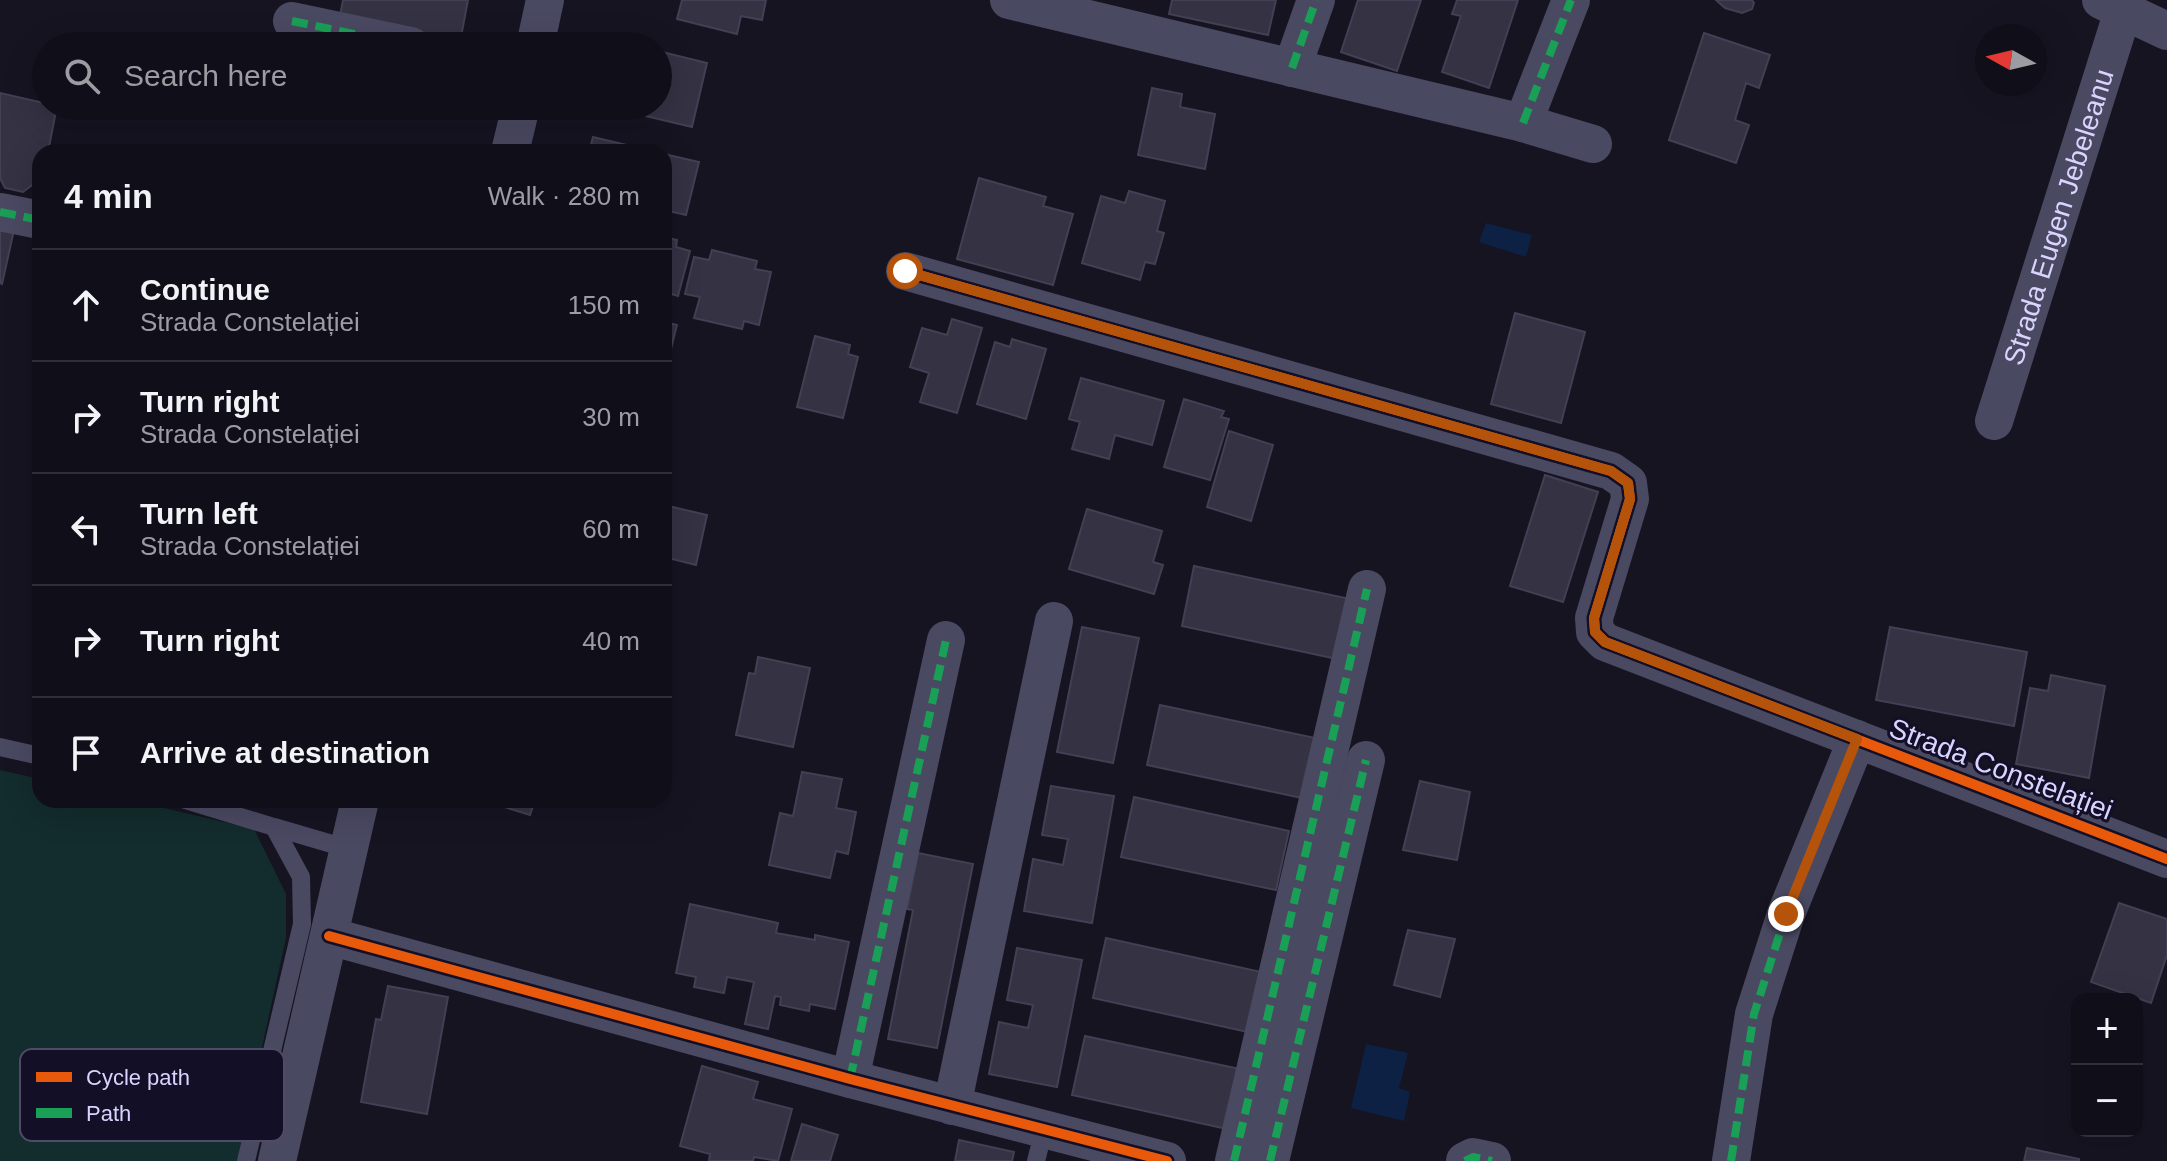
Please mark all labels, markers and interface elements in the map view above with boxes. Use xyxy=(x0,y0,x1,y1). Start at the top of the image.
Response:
north arrow xyxy=(1975,24,2047,96)
search box xyxy=(32,32,672,120)
icon: search xyxy=(60,54,104,98)
text: Search here xyxy=(124,59,287,92)
street label: Strada Eugen Jebeleanu xyxy=(1997,65,2119,369)
text: 4 min xyxy=(64,177,153,215)
text: Walk · 280 m xyxy=(488,181,640,211)
route start xyxy=(887,253,923,289)
text: Continue xyxy=(140,273,270,306)
icon: ahead xyxy=(64,283,108,327)
text: 150 m xyxy=(568,290,640,320)
text: Strada Constelației xyxy=(140,307,360,337)
text: Turn right xyxy=(140,385,279,418)
icon: right xyxy=(64,395,108,439)
text: 30 m xyxy=(582,402,640,432)
text: Strada Constelației xyxy=(140,419,360,449)
text: Turn left xyxy=(140,497,258,530)
icon: left xyxy=(64,507,108,551)
text: 60 m xyxy=(582,514,640,544)
text: Strada Constelației xyxy=(140,531,360,561)
icon: right xyxy=(64,619,108,663)
text: Turn right xyxy=(140,624,279,657)
text: 40 m xyxy=(582,626,640,656)
street label: Strada Constelației xyxy=(1885,712,2117,826)
icon: arrive xyxy=(64,731,108,775)
text: Arrive at destination xyxy=(140,736,430,769)
route end xyxy=(1768,896,1804,932)
map controls xyxy=(2071,993,2143,1137)
button: + xyxy=(2071,993,2143,1065)
legend xyxy=(20,1049,284,1141)
text: Cycle path xyxy=(86,1065,190,1090)
button: − xyxy=(2071,1065,2143,1137)
text: Path xyxy=(86,1101,131,1126)

